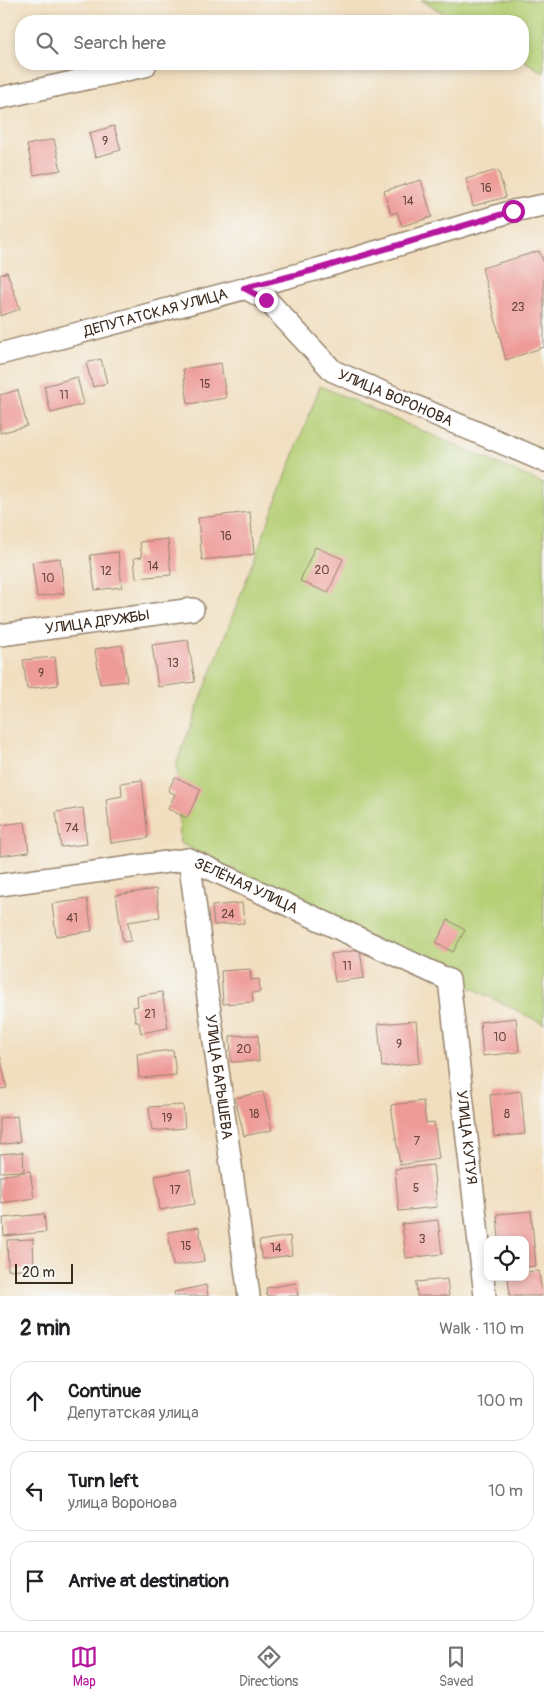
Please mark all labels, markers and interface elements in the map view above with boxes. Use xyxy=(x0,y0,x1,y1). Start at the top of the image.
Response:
search box xyxy=(15,15,529,70)
icon: search xyxy=(33,29,61,57)
text: Search here xyxy=(73,31,166,55)
house number: 9 xyxy=(102,134,108,149)
house number: 16 xyxy=(480,181,492,196)
house number: 14 xyxy=(402,194,414,209)
route start xyxy=(502,200,525,223)
street label: ДЕПУТАТСКАЯ УЛИЦА xyxy=(80,284,230,341)
route end xyxy=(255,289,278,312)
house number: 23 xyxy=(511,300,525,315)
street label: УЛИЦА ВОРОНОВА xyxy=(335,365,456,431)
house number: 15 xyxy=(199,377,211,392)
house number: 11 xyxy=(59,388,69,403)
house number: 16 xyxy=(220,529,232,544)
house number: 14 xyxy=(147,559,159,574)
house number: 20 xyxy=(315,563,329,578)
house number: 12 xyxy=(100,564,112,579)
house number: 10 xyxy=(42,571,54,586)
street label: УЛИЦА ДРУЖБЫ xyxy=(44,605,151,638)
house number: 13 xyxy=(167,656,179,671)
house number: 9 xyxy=(38,666,44,681)
house number: 74 xyxy=(65,821,79,836)
street label: ЗЕЛЁНАЯ УЛИЦА xyxy=(191,853,301,918)
house number: 24 xyxy=(221,907,235,922)
house number: 41 xyxy=(66,911,78,926)
house number: 11 xyxy=(342,959,352,974)
house number: 21 xyxy=(144,1007,156,1022)
street label: УЛИЦА БАРЫШЕВА xyxy=(201,1013,237,1141)
house number: 10 xyxy=(494,1030,506,1045)
house number: 9 xyxy=(396,1037,402,1052)
house number: 20 xyxy=(237,1042,251,1057)
street label: УЛИЦА КУТУЯ xyxy=(452,1089,482,1185)
house number: 18 xyxy=(249,1107,259,1122)
house number: 8 xyxy=(504,1107,510,1122)
house number: 19 xyxy=(162,1111,172,1126)
house number: 7 xyxy=(414,1134,421,1149)
house number: 5 xyxy=(413,1181,419,1196)
house number: 17 xyxy=(169,1183,181,1198)
house number: 3 xyxy=(419,1232,426,1247)
map controls xyxy=(484,1236,529,1281)
button: locate xyxy=(484,1236,529,1281)
house number: 15 xyxy=(180,1239,192,1254)
house number: 14 xyxy=(270,1241,282,1256)
scale bar xyxy=(15,1261,72,1284)
text: 20 m xyxy=(22,1264,55,1281)
text: 2 min xyxy=(20,1315,70,1342)
text: Walk · 110 m xyxy=(439,1319,524,1339)
text: Continue xyxy=(68,1379,141,1403)
icon: ahead xyxy=(21,1387,49,1415)
text: 100 m xyxy=(477,1391,523,1411)
text: Депутатская улица xyxy=(68,1403,199,1423)
text: Turn left xyxy=(68,1469,138,1493)
icon: left xyxy=(21,1477,49,1505)
text: 10 m xyxy=(488,1481,523,1501)
text: улица Воронова xyxy=(68,1493,177,1513)
icon: arrive xyxy=(21,1567,49,1595)
text: Arrive at destination xyxy=(68,1569,229,1593)
tab: Map xyxy=(70,1643,98,1690)
tab: Directions xyxy=(239,1643,298,1690)
tab: Saved xyxy=(439,1643,474,1690)

